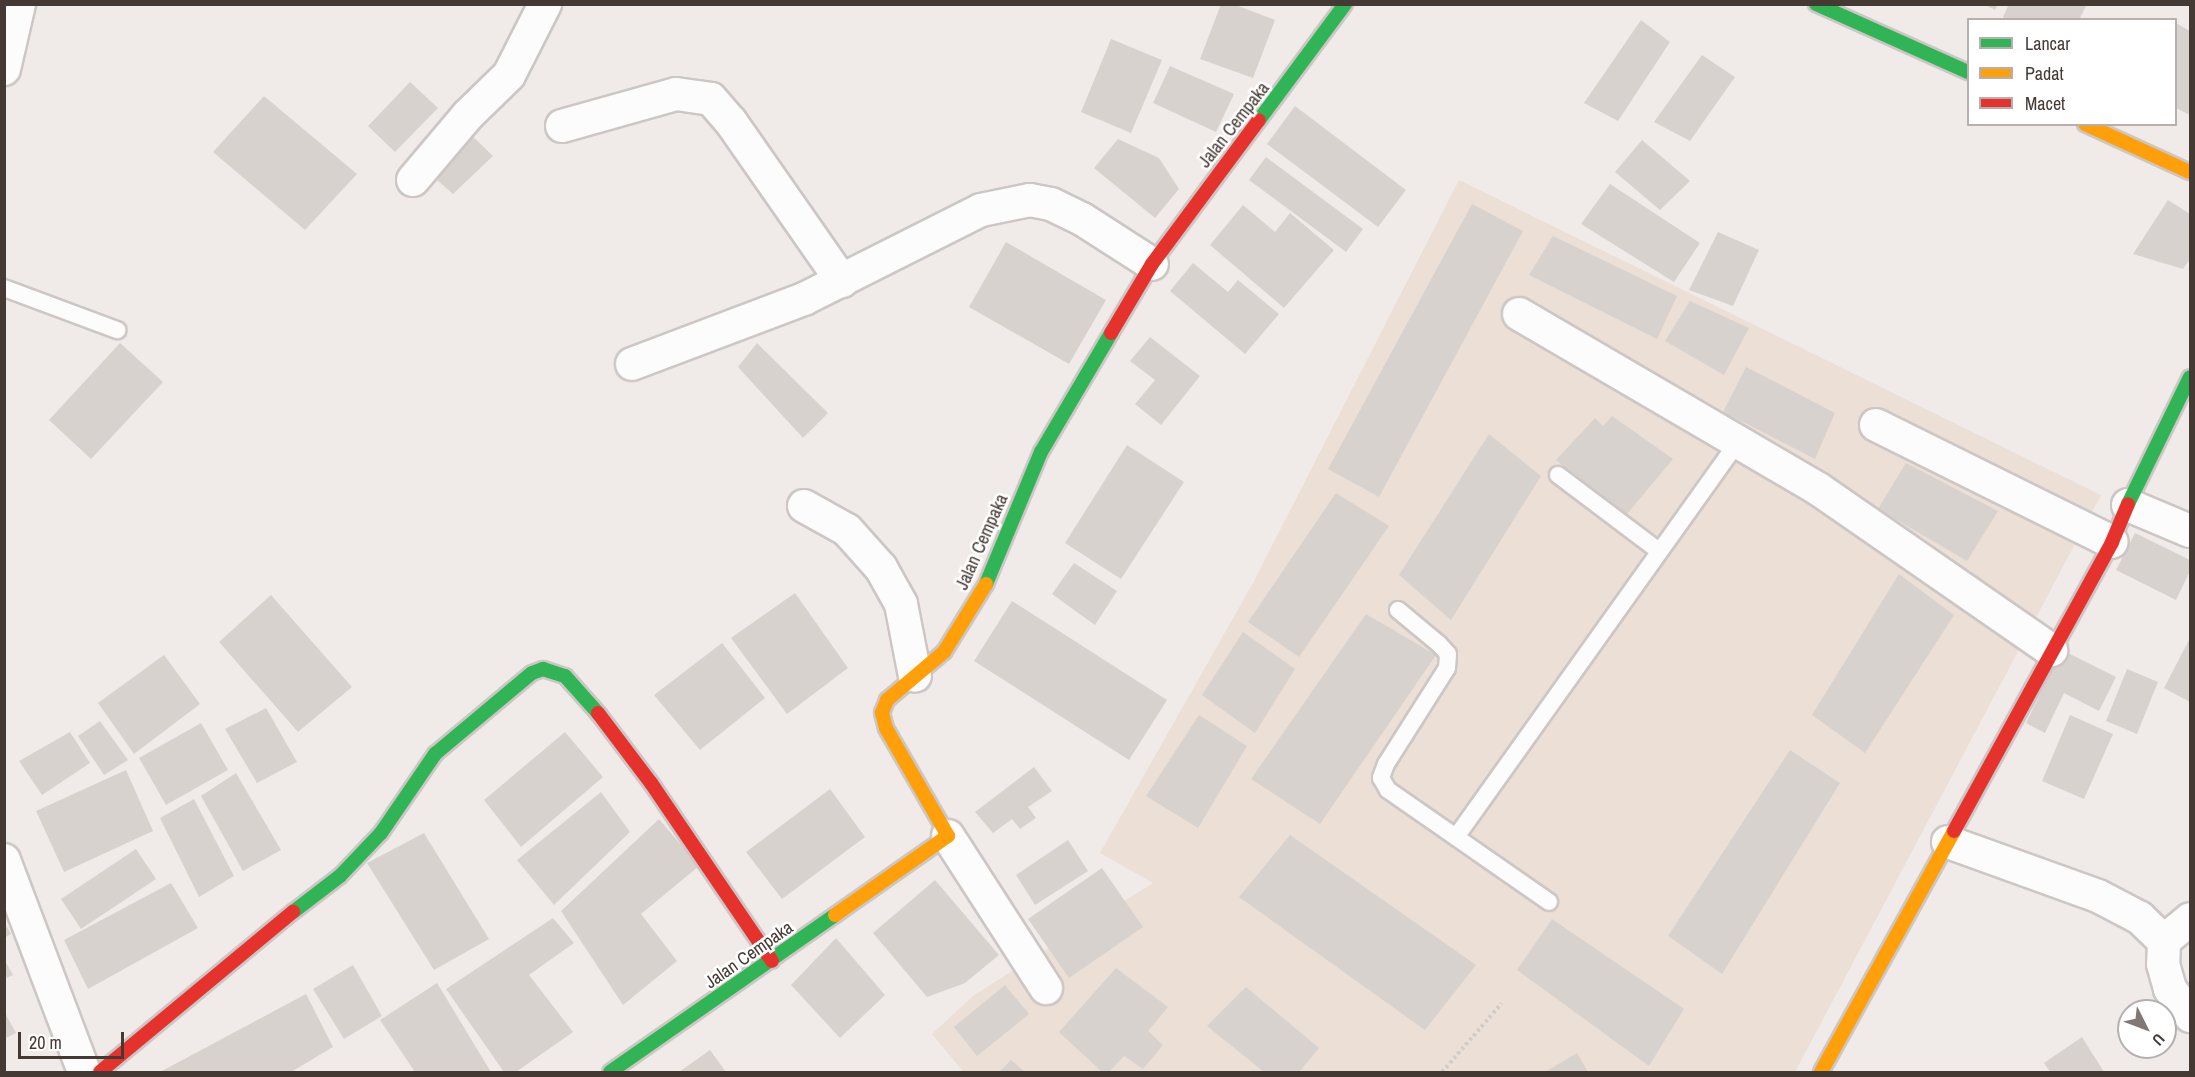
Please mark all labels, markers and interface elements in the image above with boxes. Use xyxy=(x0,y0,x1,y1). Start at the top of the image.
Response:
legend xyxy=(1967,18,2177,126)
text: Lancar xyxy=(2025,31,2070,56)
text: Padat xyxy=(2025,61,2064,86)
street label: Jalan Cempaka xyxy=(1194,78,1274,172)
text: Macet xyxy=(2025,91,2065,116)
street label: Jalan Cempaka xyxy=(951,491,1013,593)
street label: Jalan Cempaka xyxy=(701,917,797,993)
north arrow xyxy=(2117,999,2177,1059)
scale bar xyxy=(21,1020,128,1058)
text: U xyxy=(2148,1029,2170,1051)
text: 20 m xyxy=(29,1030,62,1055)

